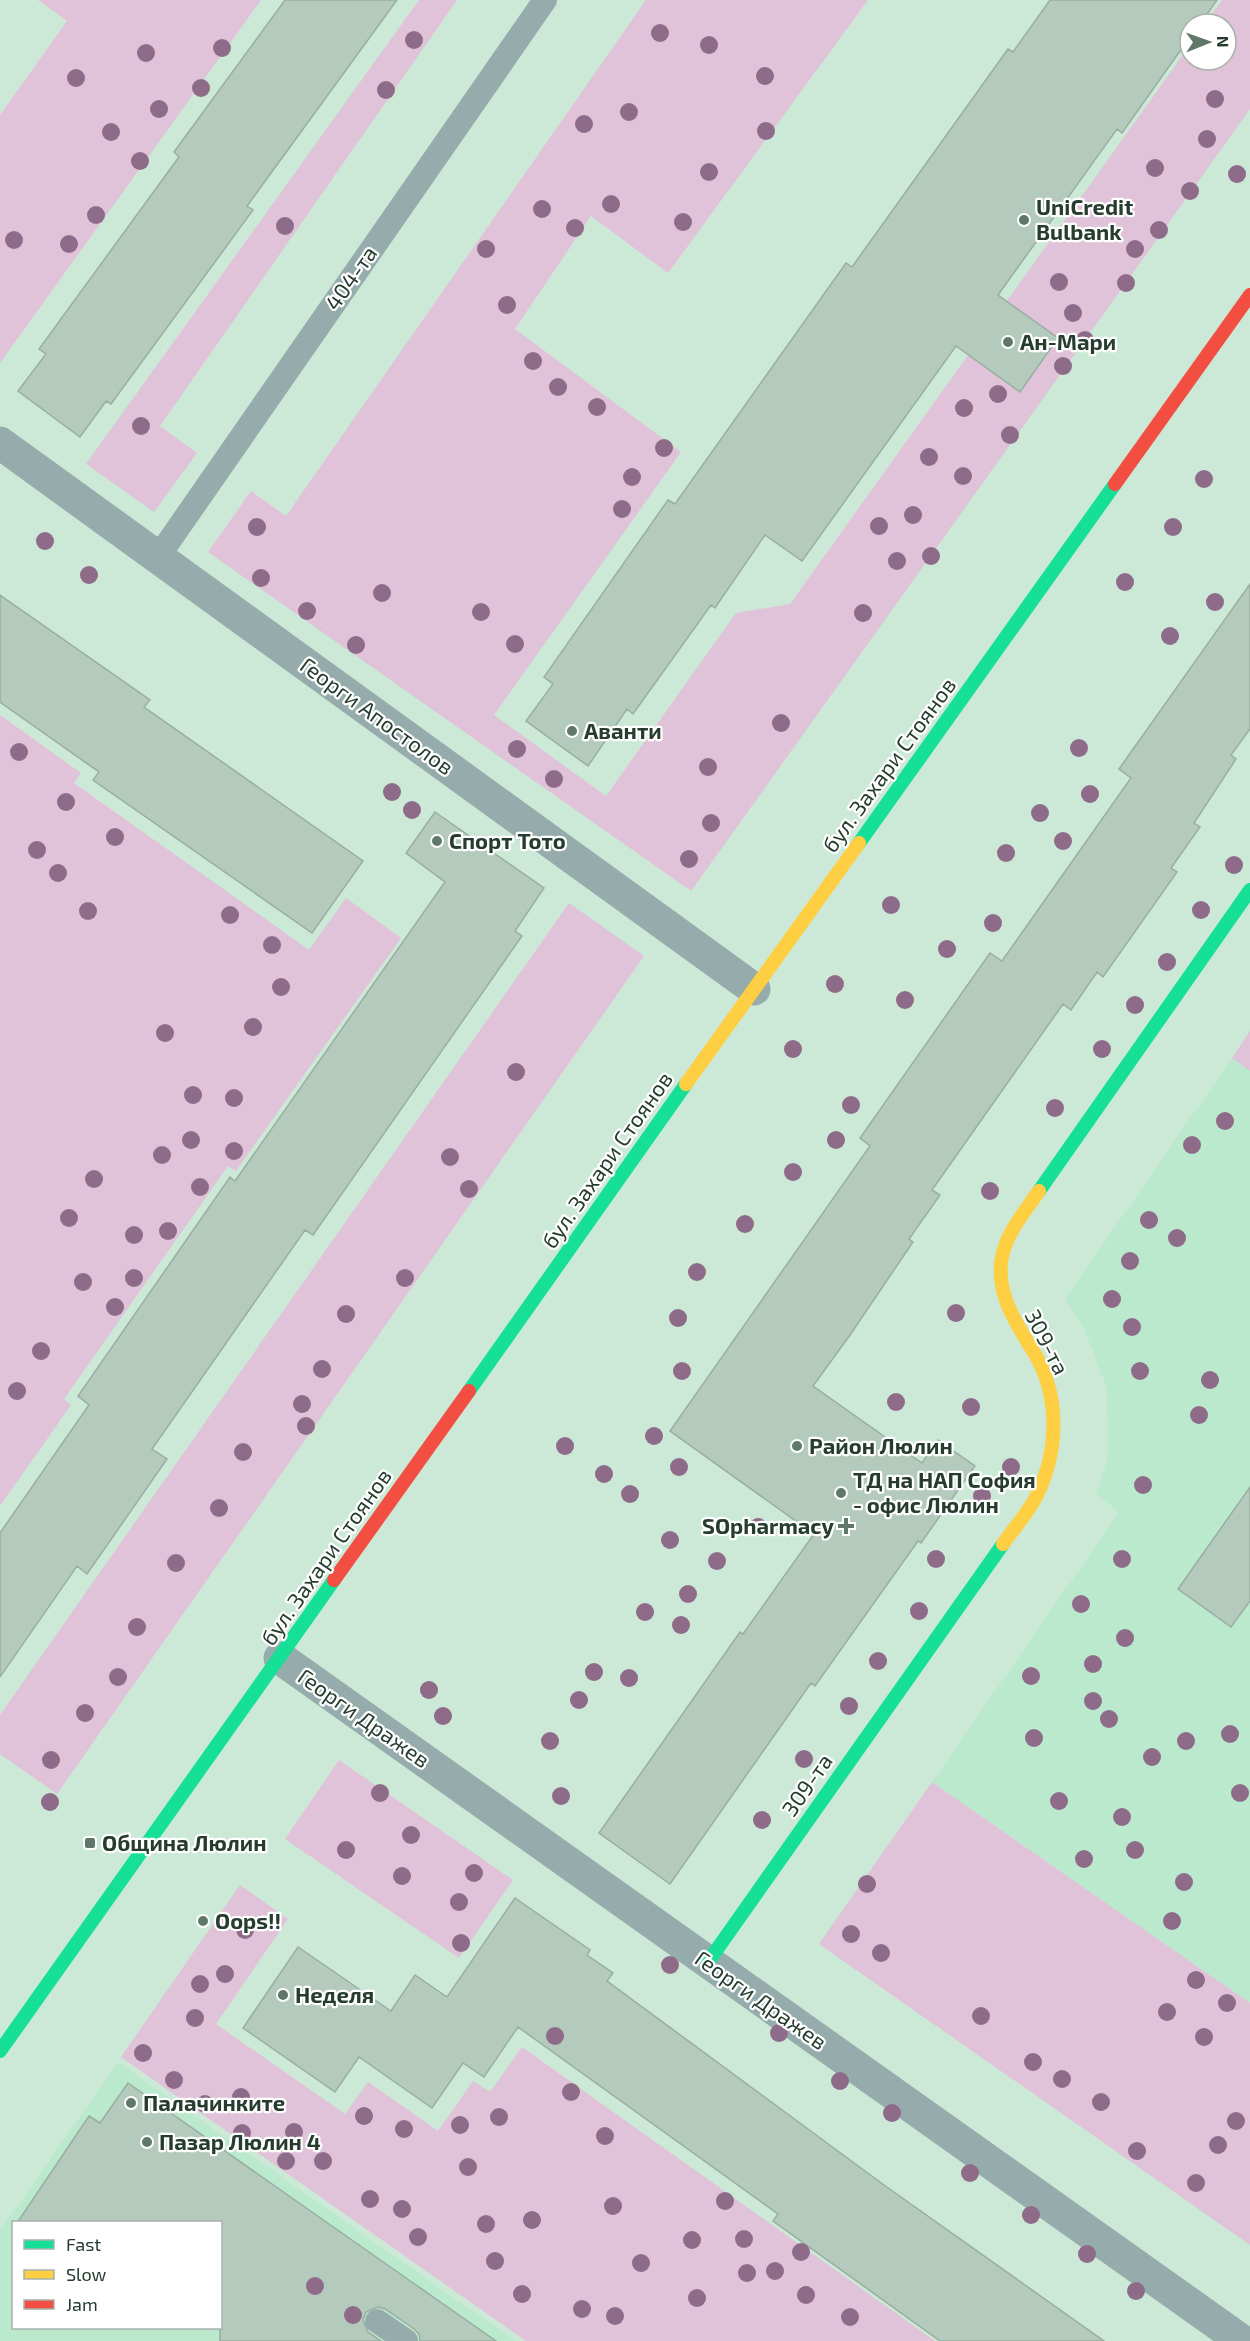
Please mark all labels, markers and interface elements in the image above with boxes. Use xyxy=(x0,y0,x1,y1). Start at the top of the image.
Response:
north arrow xyxy=(1178,12,1238,72)
text: N xyxy=(1214,36,1233,48)
place label: UniCredit Bulbank xyxy=(1036,193,1133,244)
marker: UniCredit Bulbank xyxy=(1017,213,1031,227)
street label: 404-та xyxy=(319,240,382,314)
place label: Ан-Мари xyxy=(1020,328,1116,354)
marker: Ан-Мари xyxy=(1001,335,1015,349)
street label: Георги Апостолов xyxy=(296,651,459,779)
street label: бул. Захари Стоянов xyxy=(816,672,961,857)
place label: Аванти xyxy=(584,717,662,743)
marker: Аванти xyxy=(565,724,579,738)
place label: Спорт Тото xyxy=(449,827,566,853)
marker: Спорт Тото xyxy=(430,834,444,848)
street label: бул. Захари Стоянов xyxy=(535,1066,678,1253)
street label: 309-та xyxy=(1020,1304,1075,1379)
place label: Район Люлин xyxy=(809,1432,953,1458)
marker: Район Люлин xyxy=(790,1439,804,1453)
street label: бул. Захари Стоянов xyxy=(254,1463,397,1650)
place label: ТД на НАП София - офис Люлин xyxy=(853,1466,1036,1517)
marker: ТД на НАП София - офис Люлин xyxy=(834,1486,848,1500)
place label: SOpharmacy xyxy=(702,1512,835,1539)
marker: SOpharmacy xyxy=(839,1519,853,1533)
street label: Георги Дражев xyxy=(294,1662,435,1772)
street label: 309-та xyxy=(775,1748,837,1821)
place label: Община Люлин xyxy=(102,1829,267,1855)
marker: Община Люлин xyxy=(83,1836,97,1850)
place label: Oops!! xyxy=(215,1907,281,1933)
marker: Oops!! xyxy=(196,1914,210,1928)
street label: Георги Дражев xyxy=(691,1944,832,2054)
place label: Неделя xyxy=(295,1981,374,2007)
marker: Неделя xyxy=(276,1988,290,2002)
place label: Палачинките xyxy=(143,2089,285,2115)
marker: Палачинките xyxy=(124,2096,138,2110)
place label: Пазар Люлин 4 xyxy=(159,2128,321,2154)
marker: Пазар Люлин 4 xyxy=(140,2135,154,2149)
legend xyxy=(12,2221,222,2329)
text: Fast xyxy=(66,2233,101,2255)
text: Slow xyxy=(66,2263,107,2285)
text: Jam xyxy=(66,2293,98,2315)

